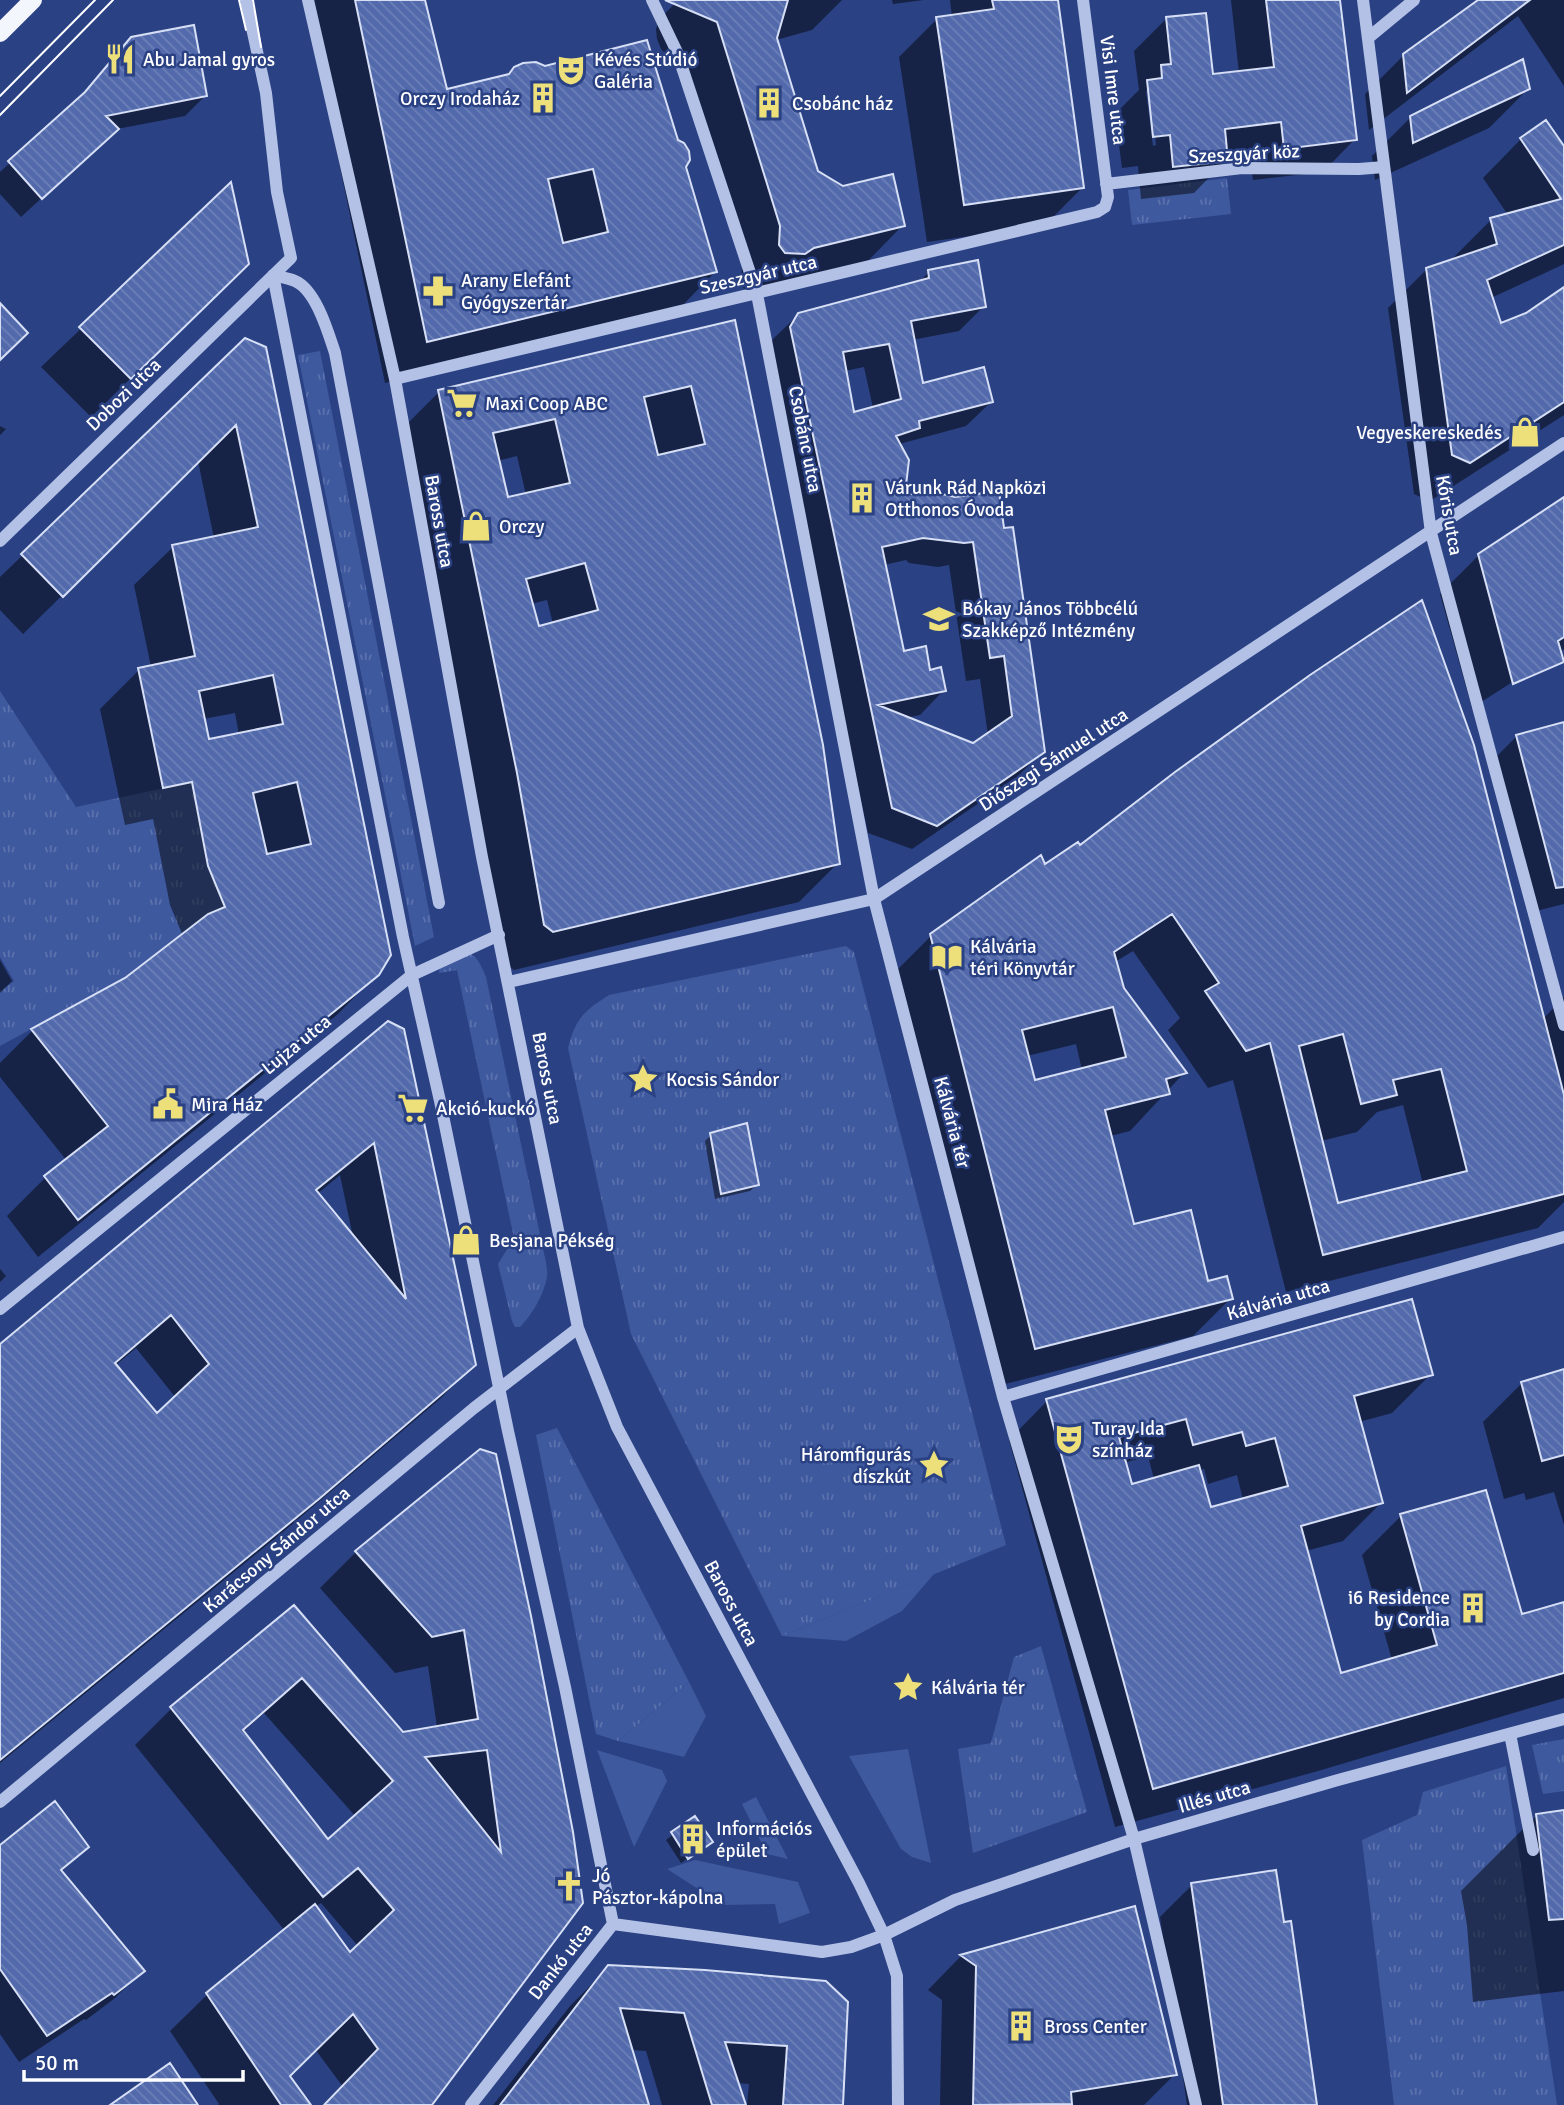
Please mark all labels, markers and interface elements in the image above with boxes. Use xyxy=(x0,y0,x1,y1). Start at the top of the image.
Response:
street label: Visi Imre utca xyxy=(1094,34,1132,146)
restaurant icon: Abu Jamal gyros xyxy=(103,42,137,76)
place label: Abu Jamal gyros xyxy=(143,48,275,72)
place label: Kévés Stúdió Galéria xyxy=(594,48,697,94)
theatre icon: Kévés Stúdió Galéria xyxy=(554,53,588,87)
building icon: Orczy Irodaház xyxy=(526,81,560,115)
building icon: Csobánc ház xyxy=(752,86,786,120)
place label: Orczy Irodaház xyxy=(400,87,520,111)
place label: Csobánc ház xyxy=(792,92,893,116)
street label: Szeszgyár köz xyxy=(1188,139,1300,169)
street label: Szeszgyár utca xyxy=(697,250,819,300)
place label: Arany Elefánt Gyógyszertár xyxy=(461,269,571,315)
pharmacy icon: Arany Elefánt Gyógyszertár xyxy=(421,274,455,308)
street label: Dobozi utca xyxy=(81,353,166,436)
street label: Csobánc utca xyxy=(783,384,827,495)
supermarket icon: Maxi Coop ABC xyxy=(445,386,479,420)
place label: Maxi Coop ABC xyxy=(485,392,608,416)
shop icon: Vegyeskereskedés xyxy=(1508,415,1542,449)
place label: Vegyeskereskedés xyxy=(1356,421,1502,445)
street label: Baross utca xyxy=(419,473,459,569)
street label: Kőris utca xyxy=(1430,473,1468,557)
place label: Várunk Rád Napközi Otthonos Óvoda xyxy=(885,476,1046,522)
building icon: Várunk Rád Napközi Otthonos Óvoda xyxy=(845,481,879,515)
shop icon: Orczy xyxy=(459,509,493,543)
place label: Orczy xyxy=(499,515,545,539)
place label: Bókay János Többcélú Szakképző Intézmény xyxy=(962,597,1138,643)
school or university icon: Bókay János Többcélú Szakképző Intézmény xyxy=(922,602,956,636)
street label: Diószegi Sámuel utca xyxy=(974,703,1133,817)
place label: Kálvária téri Könyvtár xyxy=(970,935,1075,981)
library icon: Kálvária téri Könyvtár xyxy=(930,940,964,974)
street label: Lujza utca xyxy=(257,1009,336,1080)
street label: Baross utca xyxy=(526,1030,568,1127)
place icon: Kocsis Sándor xyxy=(626,1062,660,1096)
place label: Kocsis Sándor xyxy=(666,1068,779,1092)
street label: Kálvária tér xyxy=(928,1074,976,1171)
public building icon: Mira Ház xyxy=(151,1087,185,1121)
supermarket icon: Akció-kuckó xyxy=(396,1091,430,1125)
place label: Mira Ház xyxy=(191,1093,263,1117)
place label: Akció-kuckó xyxy=(436,1097,535,1121)
shop icon: Besjana Pékség xyxy=(449,1223,483,1257)
place label: Besjana Pékség xyxy=(489,1229,615,1253)
street label: Kálvária utca xyxy=(1224,1274,1333,1326)
place label: Turay Ida színház xyxy=(1092,1417,1165,1463)
theatre icon: Turay Ida színház xyxy=(1052,1422,1086,1456)
place label: Háromfigurás díszkút xyxy=(801,1443,911,1489)
place icon: Háromfigurás díszkút xyxy=(917,1448,951,1482)
street label: Karácsony Sándor utca xyxy=(198,1481,355,1618)
street label: Baross utca xyxy=(698,1556,764,1651)
place label: i6 Residence by Cordia xyxy=(1348,1586,1450,1632)
building icon: i6 Residence by Cordia xyxy=(1456,1591,1490,1625)
place icon: Kálvária tér xyxy=(891,1670,925,1704)
place label: Kálvária tér xyxy=(931,1676,1025,1700)
street label: Illés utca xyxy=(1175,1775,1253,1819)
place label: Információs épület xyxy=(716,1817,812,1863)
building icon: Információs épület xyxy=(676,1822,710,1856)
place label: Jó Pásztor-kápolna xyxy=(592,1864,723,1910)
church icon: Jó Pásztor-kápolna xyxy=(552,1869,586,1903)
street label: Dankó utca xyxy=(523,1918,598,2005)
building icon: Bross Center xyxy=(1004,2009,1038,2043)
place label: Bross Center xyxy=(1044,2015,1147,2039)
scale bar xyxy=(24,2038,243,2082)
text: 50 m xyxy=(35,2050,79,2076)

